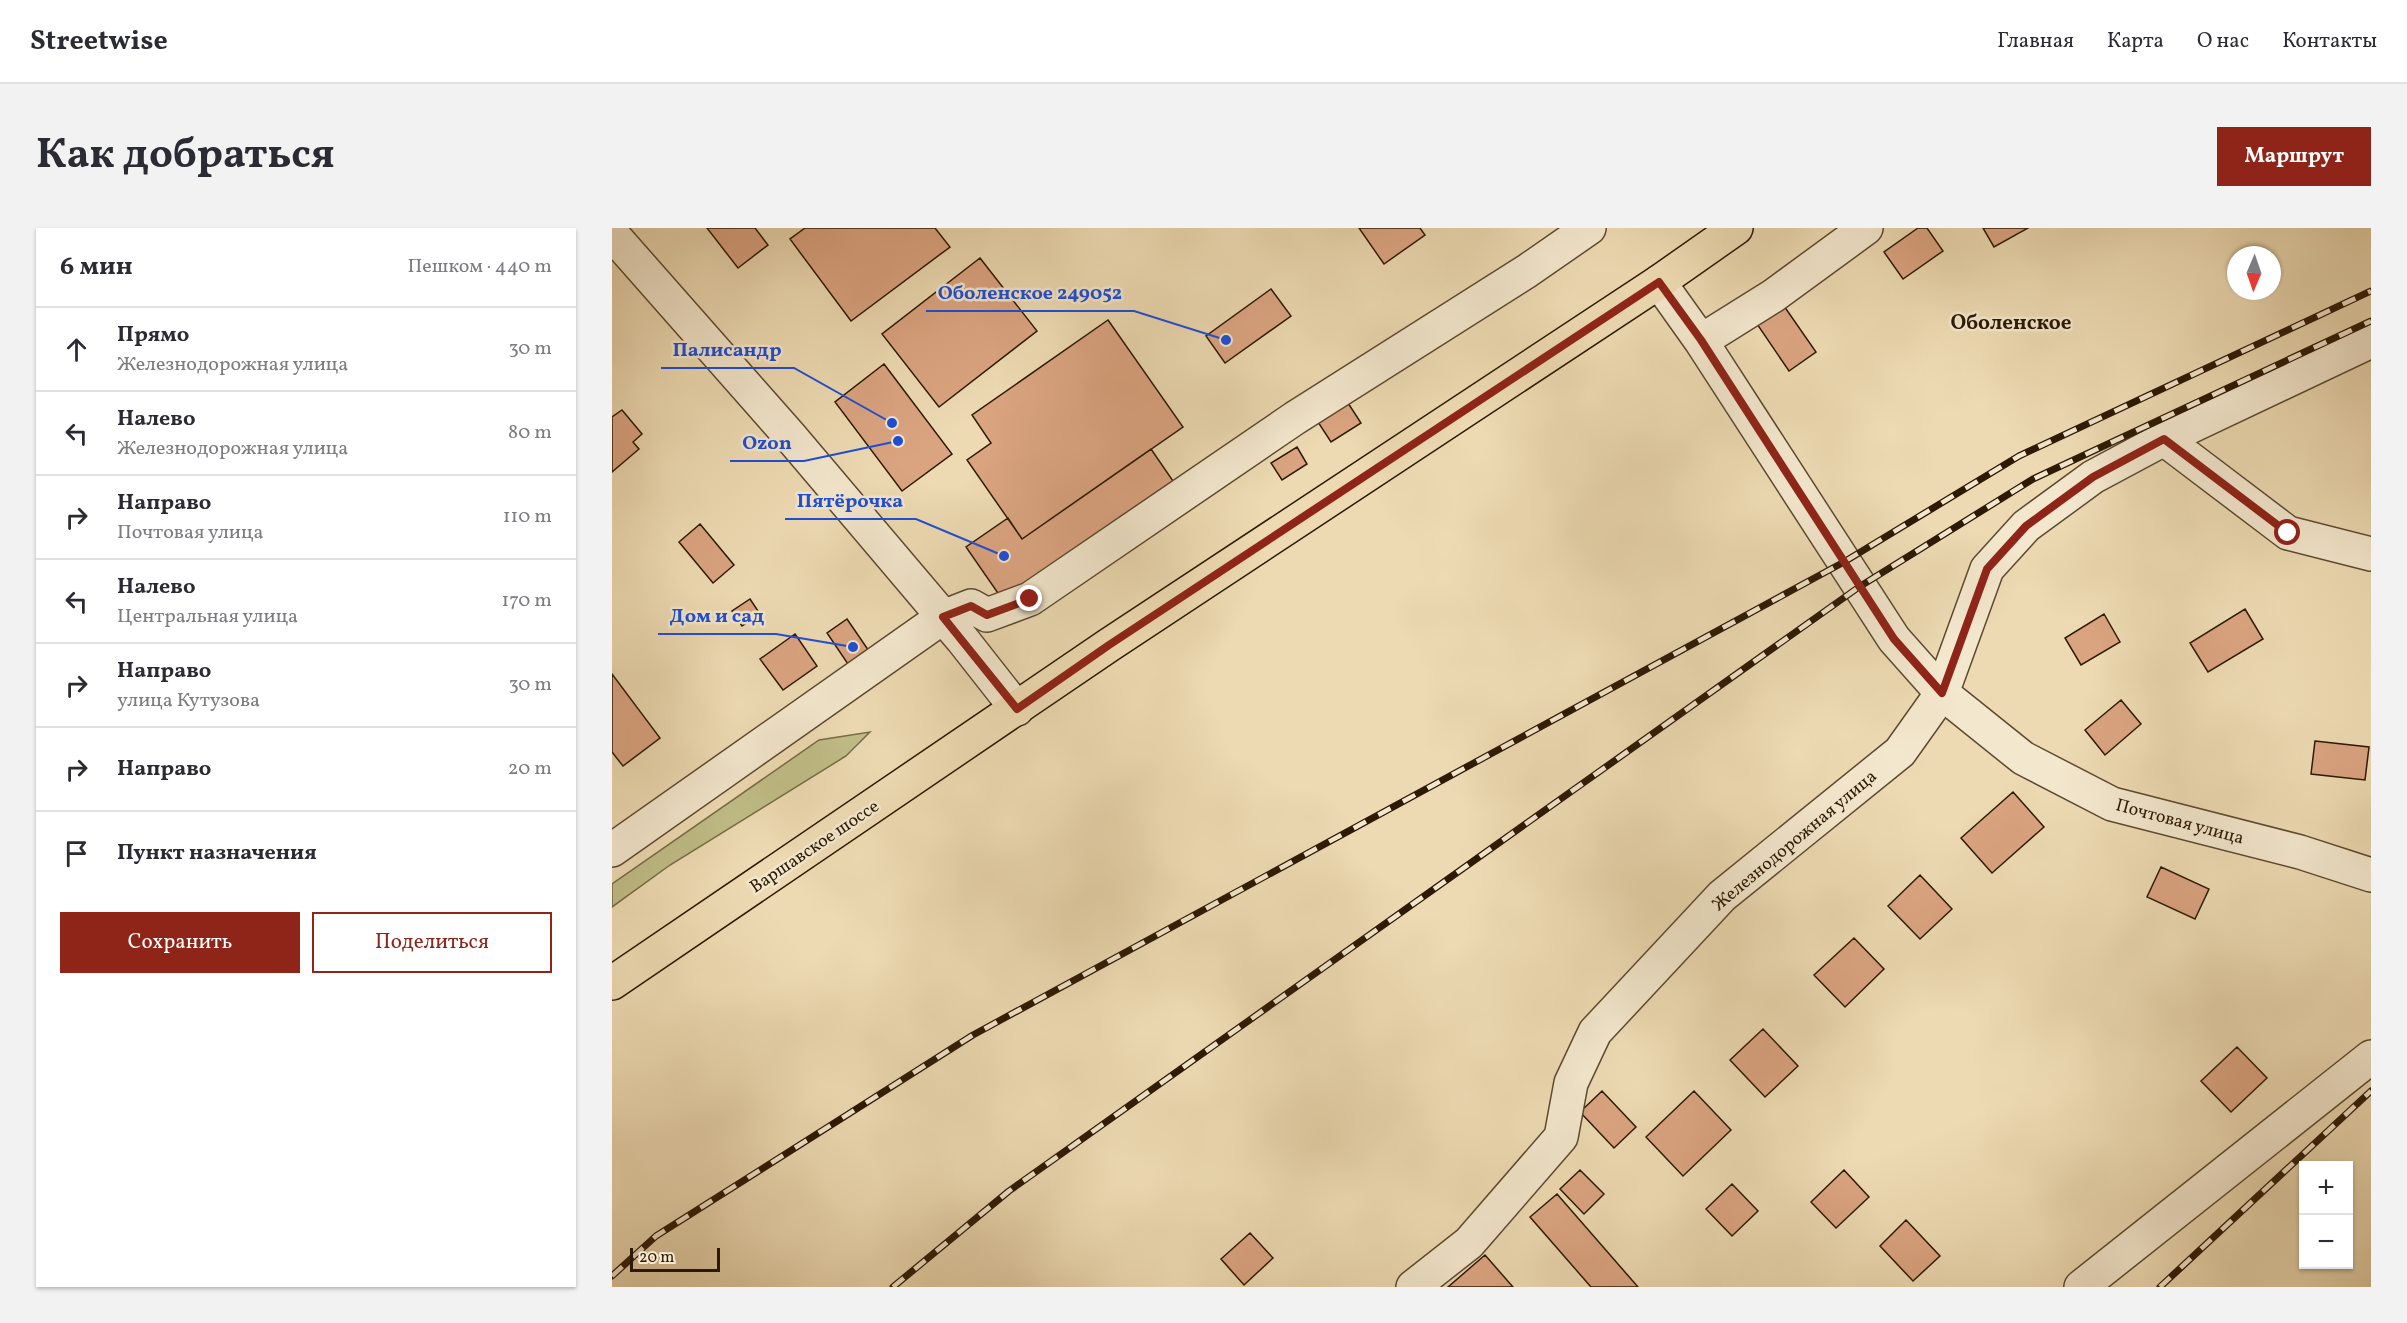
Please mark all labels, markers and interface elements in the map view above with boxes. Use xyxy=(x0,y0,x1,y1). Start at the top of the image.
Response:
text: Streetwise xyxy=(30,22,168,61)
text: Главная xyxy=(1997,27,2074,56)
text: Карта xyxy=(2107,27,2164,56)
text: О нас xyxy=(2197,27,2249,56)
text: Контакты xyxy=(2282,27,2377,56)
text: Как добраться xyxy=(36,127,335,186)
button: Маршрут xyxy=(2217,127,2371,186)
north arrow xyxy=(2227,246,2281,300)
text: 6 мин xyxy=(60,249,133,285)
text: Пешком · 440 m xyxy=(408,253,552,281)
callout: Оболенское 249052 xyxy=(926,273,1134,311)
text: Оболенское 249052 xyxy=(938,280,1122,308)
district label: Оболенское xyxy=(1950,309,2072,338)
text: Прямо xyxy=(117,320,189,351)
callout: Палисандр xyxy=(661,330,794,368)
icon: ahead xyxy=(60,333,93,366)
text: 30 m xyxy=(508,335,552,363)
text: Палисандр xyxy=(672,337,782,365)
text: Железнодорожная улица xyxy=(117,351,348,379)
text: Налево xyxy=(117,404,196,435)
icon: left xyxy=(60,417,93,450)
text: 80 m xyxy=(508,419,552,447)
callout: Ozon xyxy=(730,423,804,461)
text: Ozon xyxy=(742,430,792,458)
text: Железнодорожная улица xyxy=(117,435,348,463)
callout: Пятёрочка xyxy=(785,481,916,519)
text: Направо xyxy=(117,488,211,519)
text: Пятёрочка xyxy=(797,488,903,516)
icon: right xyxy=(60,501,93,534)
text: 110 m xyxy=(503,503,552,531)
text: Почтовая улица xyxy=(117,519,263,547)
route start xyxy=(2274,519,2300,545)
text: Налево xyxy=(117,572,196,603)
icon: left xyxy=(60,585,93,618)
route end xyxy=(1016,585,1042,611)
text: 170 m xyxy=(502,587,552,615)
callout: Дом и сад xyxy=(658,596,776,634)
text: Центральная улица xyxy=(117,603,298,631)
text: Дом и сад xyxy=(670,603,764,631)
text: Направо xyxy=(117,656,211,687)
icon: right xyxy=(60,669,93,702)
text: 30 m xyxy=(508,671,552,699)
text: улица Кутузова xyxy=(117,687,260,715)
icon: right xyxy=(60,753,93,786)
text: Направо xyxy=(117,754,211,785)
text: 20 m xyxy=(508,755,552,783)
street label: Железнодорожная улица xyxy=(1707,765,1883,918)
street label: Почтовая улица xyxy=(2113,793,2247,852)
street label: Варшавское шоссе xyxy=(745,795,885,900)
icon: arrive xyxy=(60,837,93,870)
text: Пункт назначения xyxy=(117,838,317,869)
button: Сохранить xyxy=(60,912,300,973)
button: Поделиться xyxy=(312,912,552,973)
map controls xyxy=(2299,1161,2353,1269)
button: + xyxy=(2299,1161,2353,1215)
button: − xyxy=(2299,1215,2353,1269)
scale bar xyxy=(630,1245,720,1272)
text: 20 m xyxy=(639,1247,674,1269)

